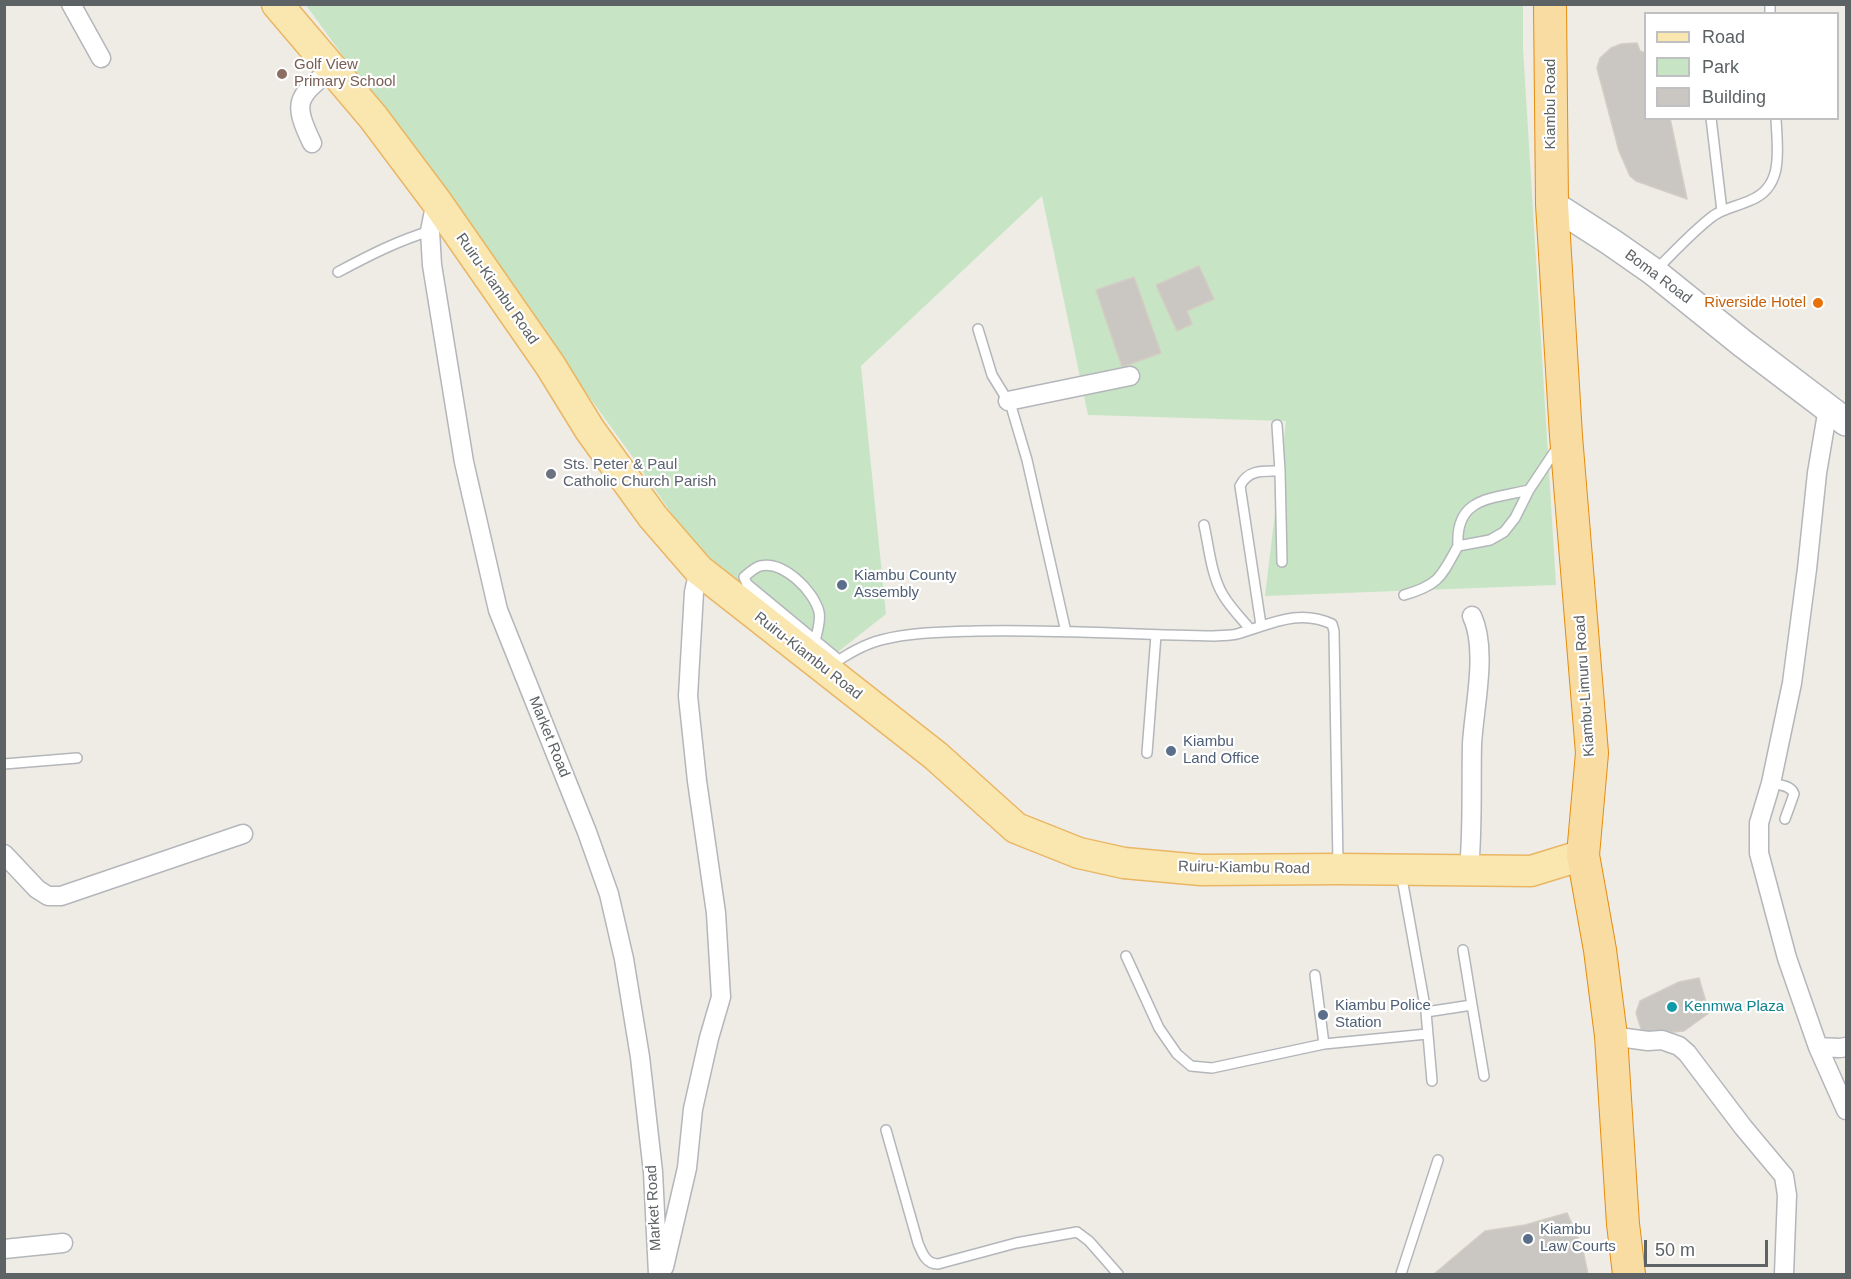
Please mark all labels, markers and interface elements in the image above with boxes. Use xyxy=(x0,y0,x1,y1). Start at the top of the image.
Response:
legend xyxy=(1644,12,1839,120)
text: Road xyxy=(1702,27,1745,47)
place label: Golf View Primary School xyxy=(294,56,396,91)
text: Park xyxy=(1702,57,1739,77)
street label: Kiambu Road xyxy=(1542,59,1560,149)
marker: Golf View Primary School xyxy=(275,67,289,81)
text: Building xyxy=(1702,87,1766,107)
street label: Ruiru-Kiambu Road xyxy=(452,230,542,348)
street label: Boma Road xyxy=(1621,246,1695,308)
place label: Riverside Hotel xyxy=(1704,294,1806,312)
marker: Riverside Hotel xyxy=(1811,296,1825,310)
place label: Sts. Peter & Paul Catholic Church Parish xyxy=(563,456,716,491)
marker: Sts. Peter & Paul Catholic Church Parish xyxy=(544,467,558,481)
place label: Kiambu County Assembly xyxy=(854,567,957,602)
marker: Kiambu County Assembly xyxy=(835,578,849,592)
street label: Ruiru-Kiambu Road xyxy=(751,608,865,704)
street label: Kiambu-Limuru Road xyxy=(1571,615,1599,757)
street label: Market Road xyxy=(525,694,573,780)
place label: Kiambu Land Office xyxy=(1183,733,1259,768)
marker: Kiambu Land Office xyxy=(1164,744,1178,758)
street label: Ruiru-Kiambu Road xyxy=(1178,858,1310,878)
place label: Kiambu Police Station xyxy=(1335,997,1431,1032)
place label: Kenmwa Plaza xyxy=(1684,998,1784,1016)
marker: Kenmwa Plaza xyxy=(1665,1000,1679,1014)
marker: Kiambu Police Station xyxy=(1316,1008,1330,1022)
street label: Market Road xyxy=(643,1165,665,1251)
place label: Kiambu Law Courts xyxy=(1540,1221,1616,1256)
scale bar xyxy=(1647,1228,1772,1266)
marker: Kiambu Law Courts xyxy=(1521,1232,1535,1246)
text: 50 m xyxy=(1655,1240,1695,1260)

